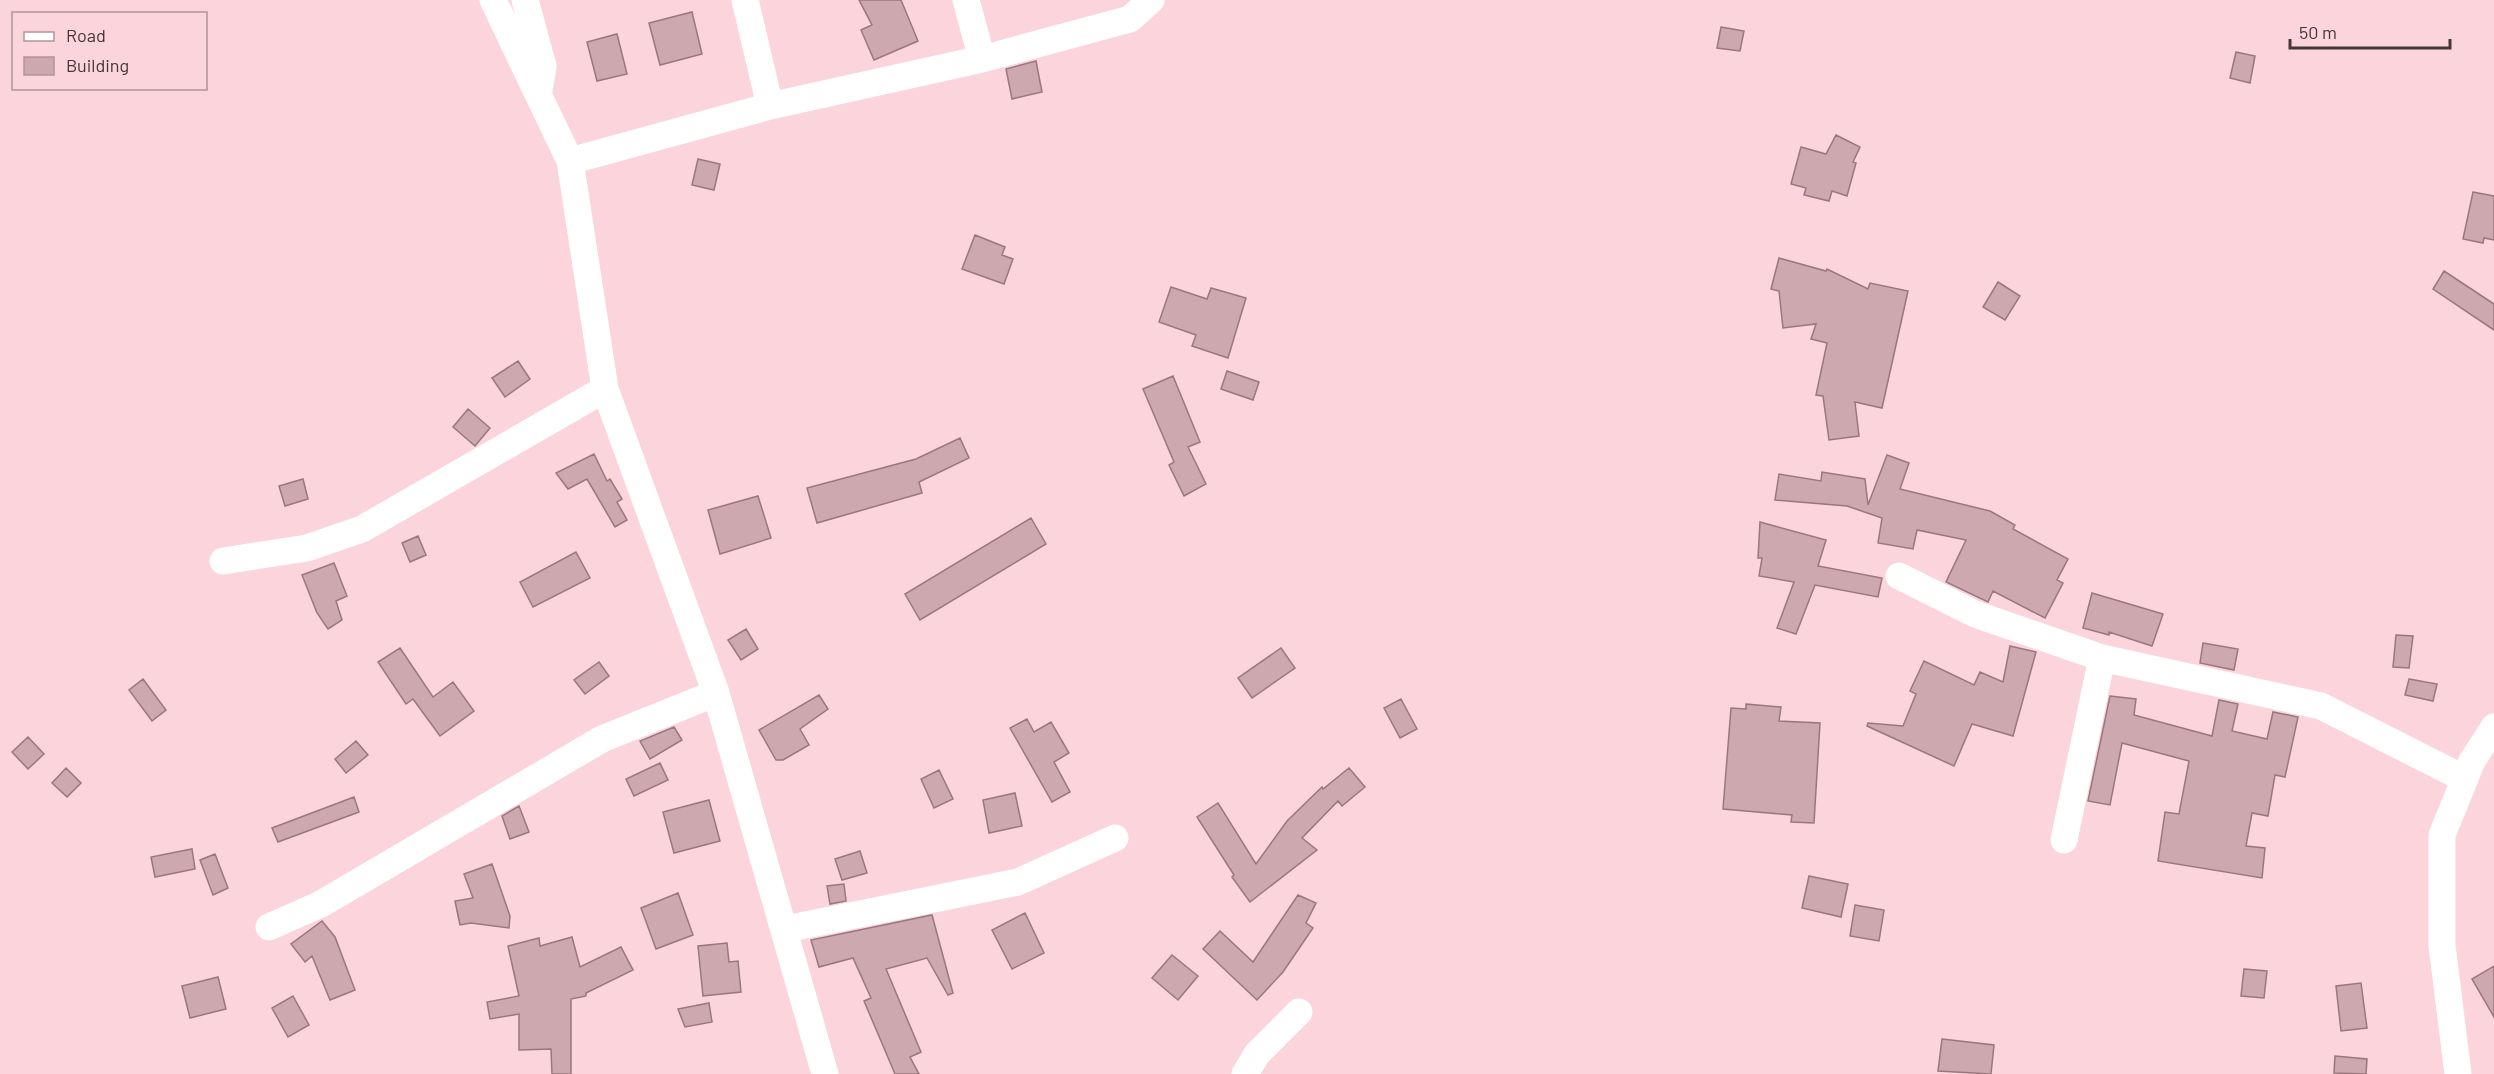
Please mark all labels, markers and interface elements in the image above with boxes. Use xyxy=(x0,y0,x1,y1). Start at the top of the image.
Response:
legend xyxy=(12,12,207,90)
scale bar xyxy=(2290,12,2450,50)
text: 50 m xyxy=(2299,21,2337,43)
text: Road xyxy=(66,24,106,46)
text: Building xyxy=(66,54,129,76)

